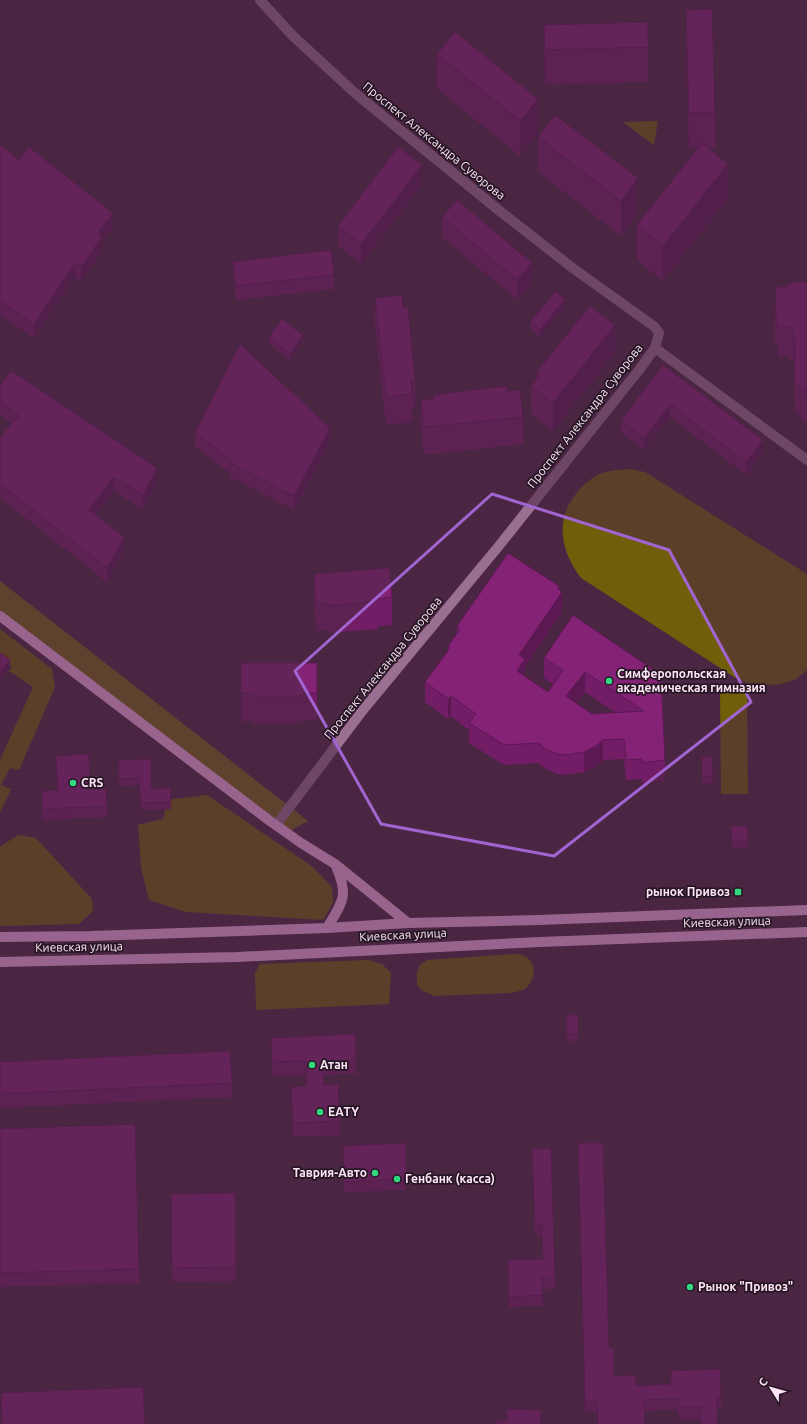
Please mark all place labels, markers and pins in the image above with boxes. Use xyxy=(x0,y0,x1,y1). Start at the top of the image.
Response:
place label: Симферопольская академическая гимназия xyxy=(617,667,766,694)
marker: Симферопольская академическая гимназия xyxy=(604,676,614,686)
place label: CRS xyxy=(81,776,104,789)
marker: CRS xyxy=(68,778,78,788)
place label: рынок Привоз xyxy=(646,885,730,898)
marker: рынок Привоз xyxy=(733,887,743,897)
place label: Атан xyxy=(320,1058,348,1071)
marker: Атан xyxy=(307,1060,317,1070)
place label: EАTY xyxy=(328,1105,359,1118)
marker: EАTY xyxy=(315,1107,325,1117)
place label: Таврия-Авто xyxy=(293,1166,367,1179)
marker: Таврия-Авто xyxy=(370,1168,380,1178)
place label: Генбанк (касса) xyxy=(405,1172,495,1186)
marker: Генбанк (касса) xyxy=(392,1174,402,1184)
place label: Рынок "Привоз" xyxy=(698,1280,793,1293)
marker: Рынок "Привоз" xyxy=(685,1282,695,1292)

